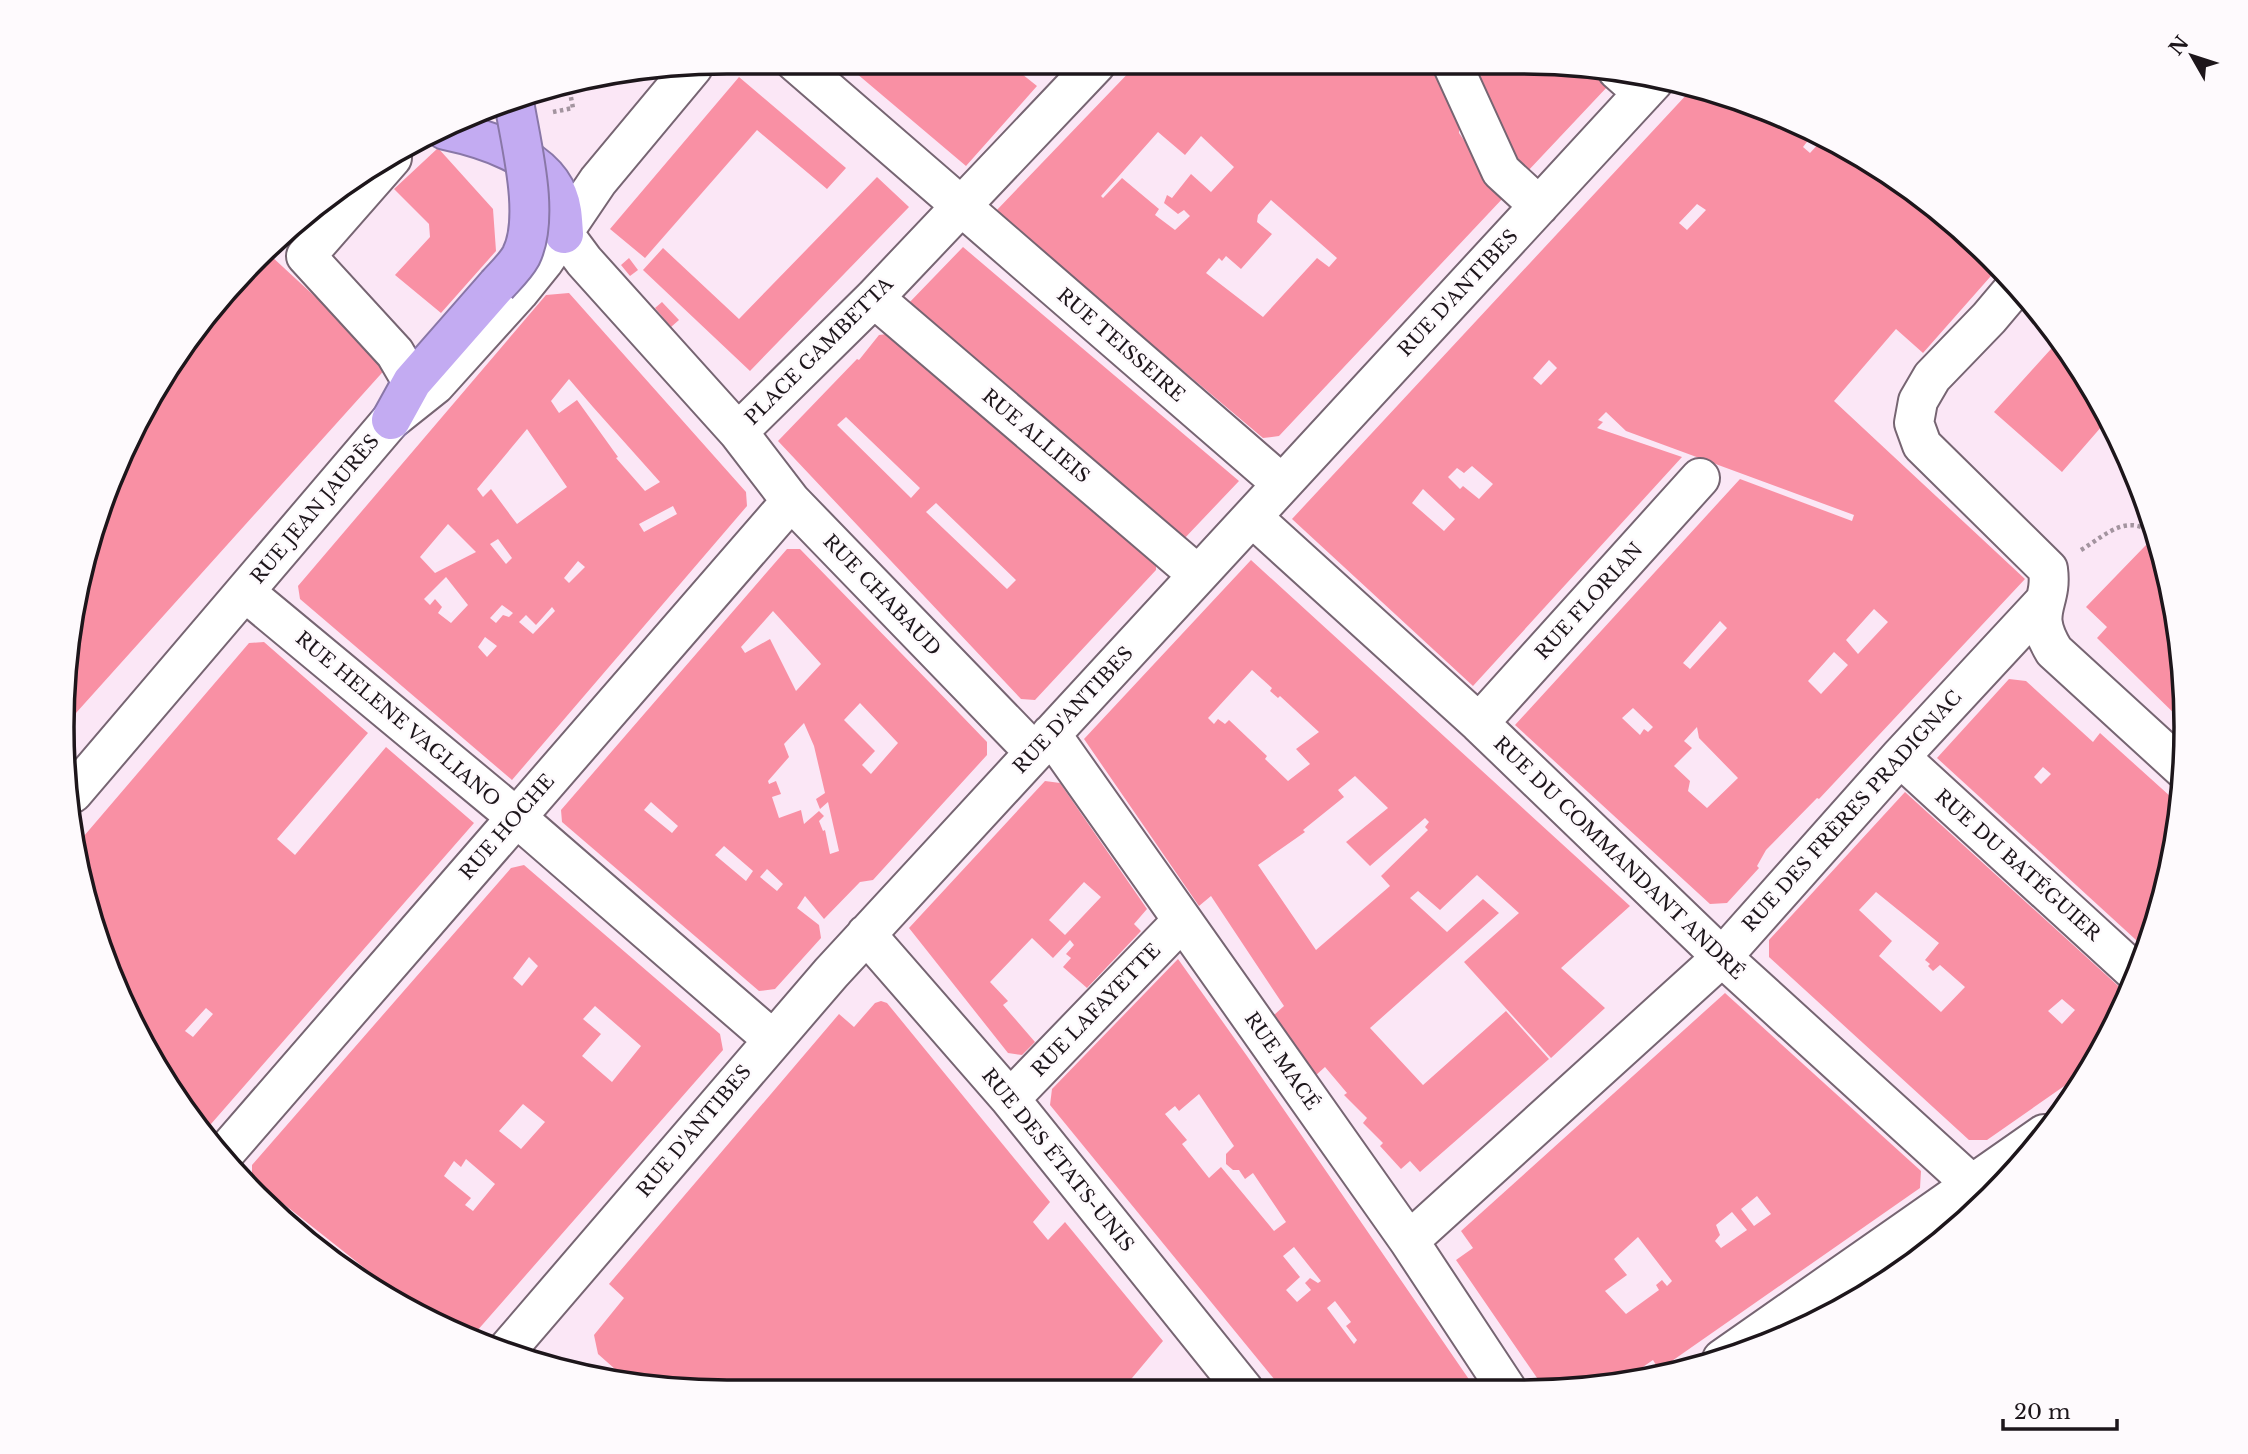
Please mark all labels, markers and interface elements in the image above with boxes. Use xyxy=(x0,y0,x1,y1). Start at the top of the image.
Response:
north arrow xyxy=(2157,21,2227,91)
text: N xyxy=(2165,31,2194,60)
street label: RUE D'ANTIBES xyxy=(1393,225,1523,361)
street label: PLACE GAMBETTA xyxy=(740,272,898,430)
street label: RUE TEISSEIRE xyxy=(1053,283,1189,407)
street label: RUE ALLIEIS xyxy=(977,384,1095,488)
street label: RUE JEAN JAURÈS xyxy=(246,430,384,588)
street label: RUE CHABAUD xyxy=(818,530,946,660)
street label: RUE FLORIAN xyxy=(1531,538,1647,664)
street label: RUE HELENE VAGLIANO xyxy=(291,627,505,811)
street label: RUE D'ANTIBES xyxy=(1008,642,1138,778)
street label: RUE DES FRÈRES PRADIGNAC xyxy=(1738,686,1966,936)
street label: RUE DU COMMANDANT ANDRÉ xyxy=(1489,732,1749,984)
street label: RUE HOCHE xyxy=(455,770,559,884)
street label: RUE DU BATÉGUIER xyxy=(1931,785,2106,946)
street label: RUE LAFAYETTE xyxy=(1027,939,1165,1081)
street label: RUE MACÉ xyxy=(1240,1008,1324,1114)
street label: RUE D'ANTIBES xyxy=(632,1060,756,1202)
street label: RUE DES ÉTATS-UNIS xyxy=(977,1064,1139,1256)
scale bar xyxy=(2003,1388,2117,1432)
text: 20 m xyxy=(2014,1399,2071,1425)

